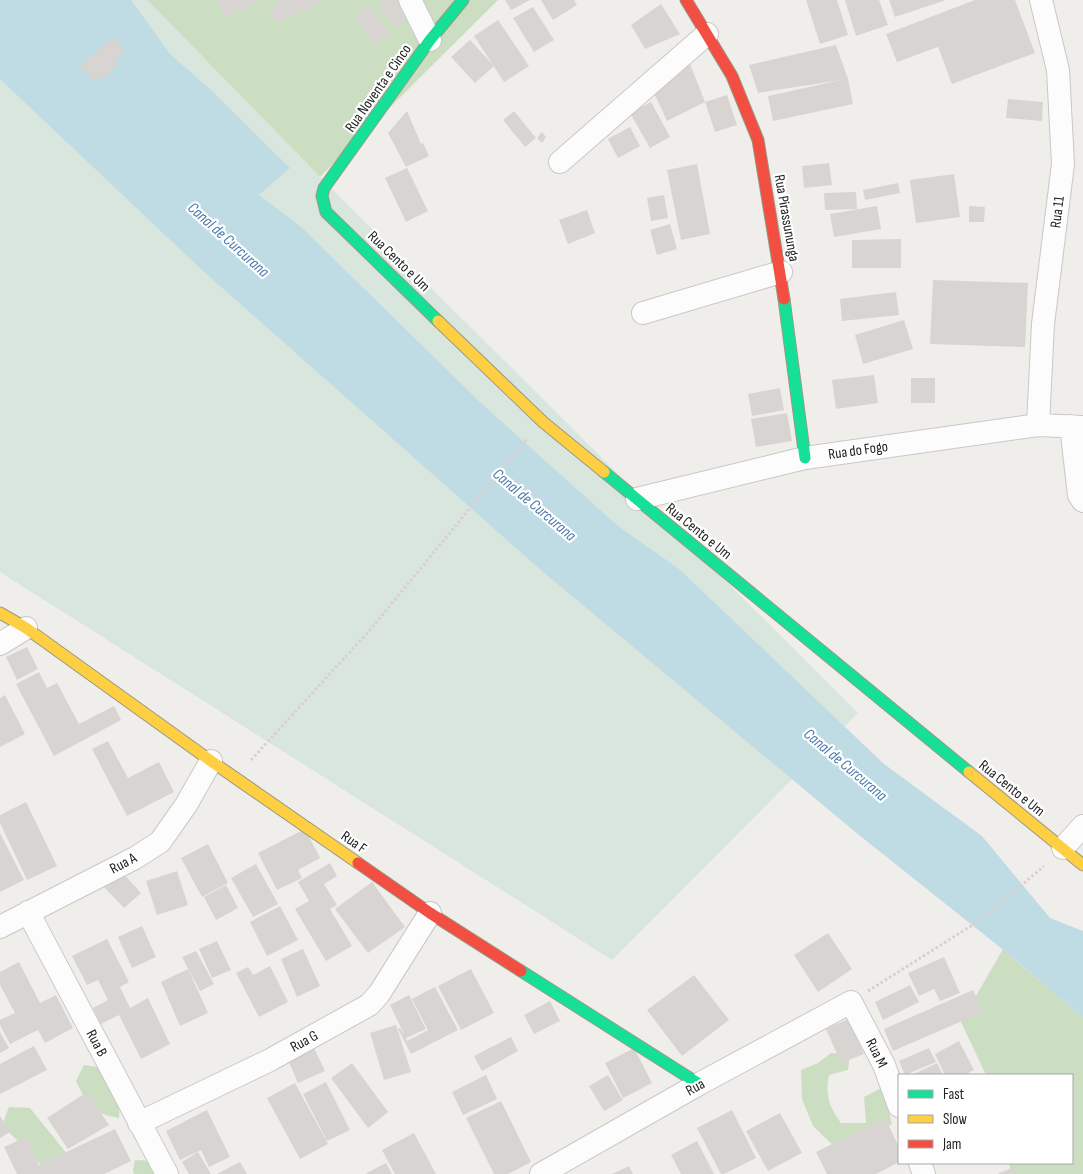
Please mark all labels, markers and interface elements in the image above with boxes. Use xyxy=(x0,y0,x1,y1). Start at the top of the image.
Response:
street label: Rua Noventa e Cinco xyxy=(341,41,416,136)
street label: Rua Pirassununga xyxy=(770,173,804,263)
street label: Rua 11 xyxy=(1046,194,1069,229)
water label: Canal de Curcurana xyxy=(183,199,273,282)
street label: Rua Cento e Um xyxy=(363,227,434,296)
street label: Rua do Fogo xyxy=(827,437,889,464)
water label: Canal de Curcurana xyxy=(488,465,580,546)
street label: Rua Cento e Um xyxy=(662,499,736,564)
water label: Canal de Curcurana xyxy=(799,725,891,806)
street label: Rua Cento e Um xyxy=(975,756,1049,821)
street label: Rua F xyxy=(337,827,370,858)
street label: Rua A xyxy=(107,848,140,878)
street label: Rua B xyxy=(82,1026,112,1060)
street label: Rua G xyxy=(287,1026,321,1057)
street label: Rua M xyxy=(861,1035,892,1071)
street label: Rua xyxy=(682,1074,708,1100)
legend xyxy=(898,1074,1073,1164)
text: Fast xyxy=(943,1085,965,1104)
text: Slow xyxy=(943,1110,967,1129)
text: Jam xyxy=(942,1135,961,1154)

